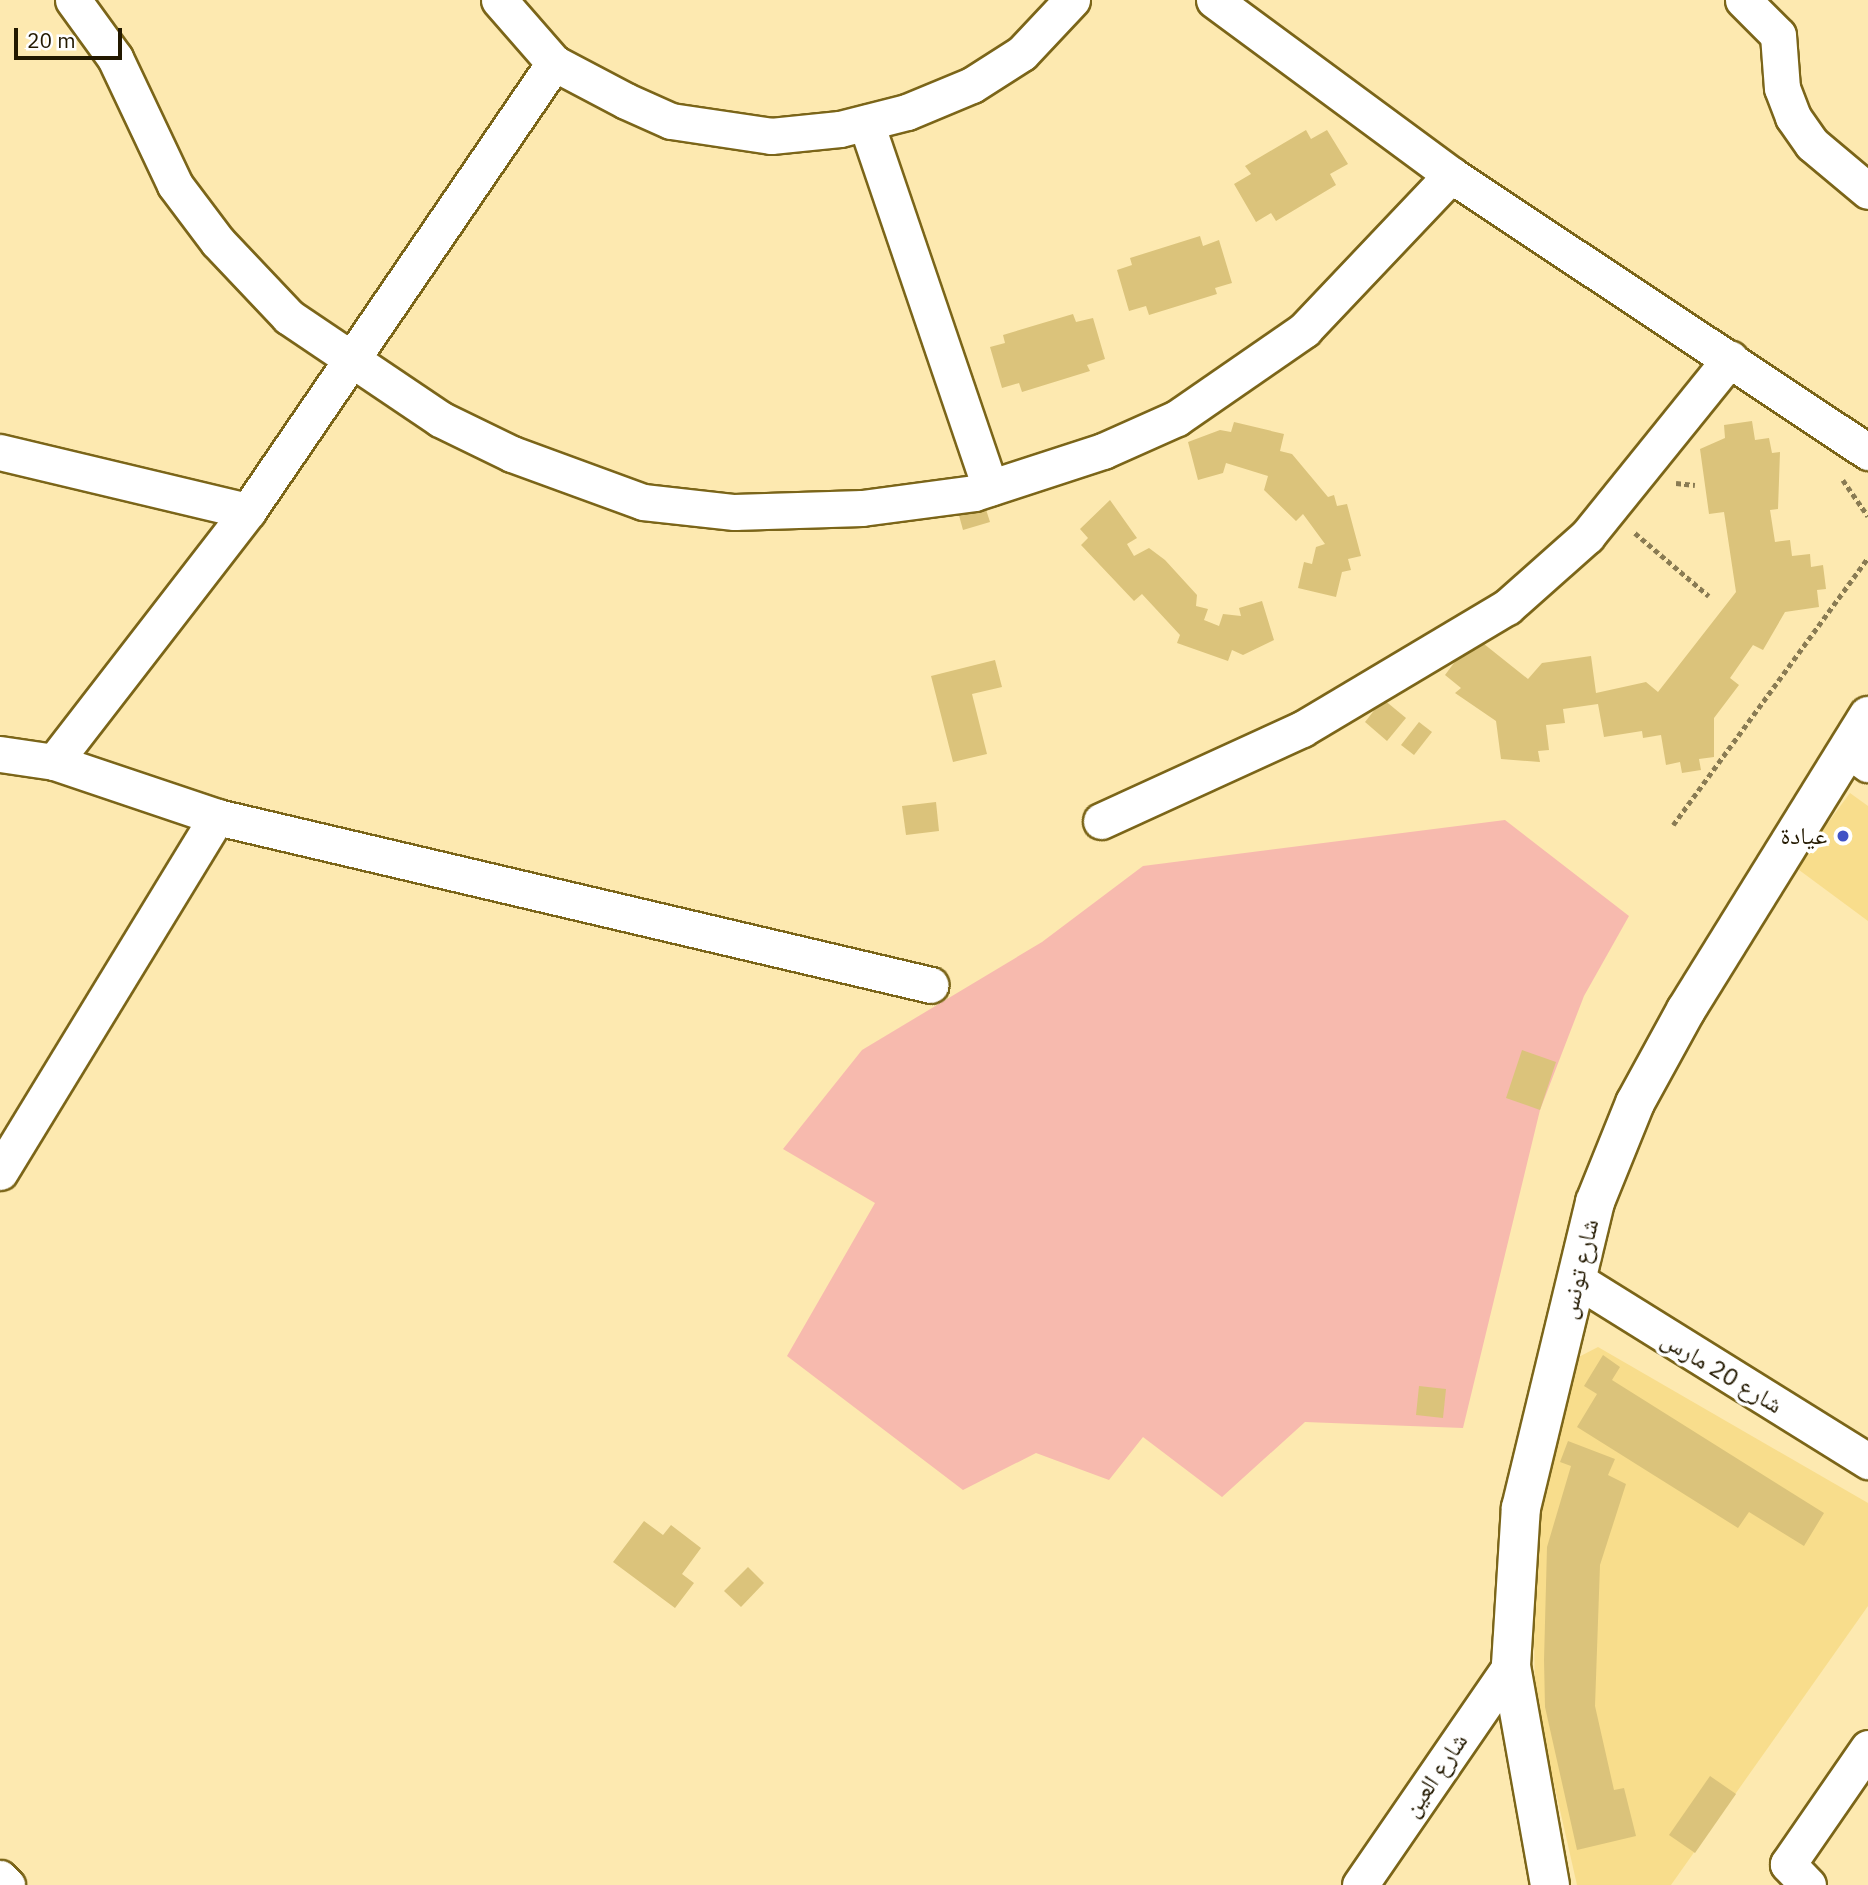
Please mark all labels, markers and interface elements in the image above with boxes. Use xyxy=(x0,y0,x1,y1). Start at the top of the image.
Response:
scale bar xyxy=(18,14,126,58)
text: 20 m xyxy=(27,26,76,54)
place label: عيادة xyxy=(1780,822,1827,850)
marker: عيادة xyxy=(1833,826,1853,846)
street label: شارع تونس xyxy=(1554,1216,1604,1322)
street label: شارع 20 مارس xyxy=(1656,1325,1788,1419)
street label: شارع العين xyxy=(1397,1728,1473,1822)

